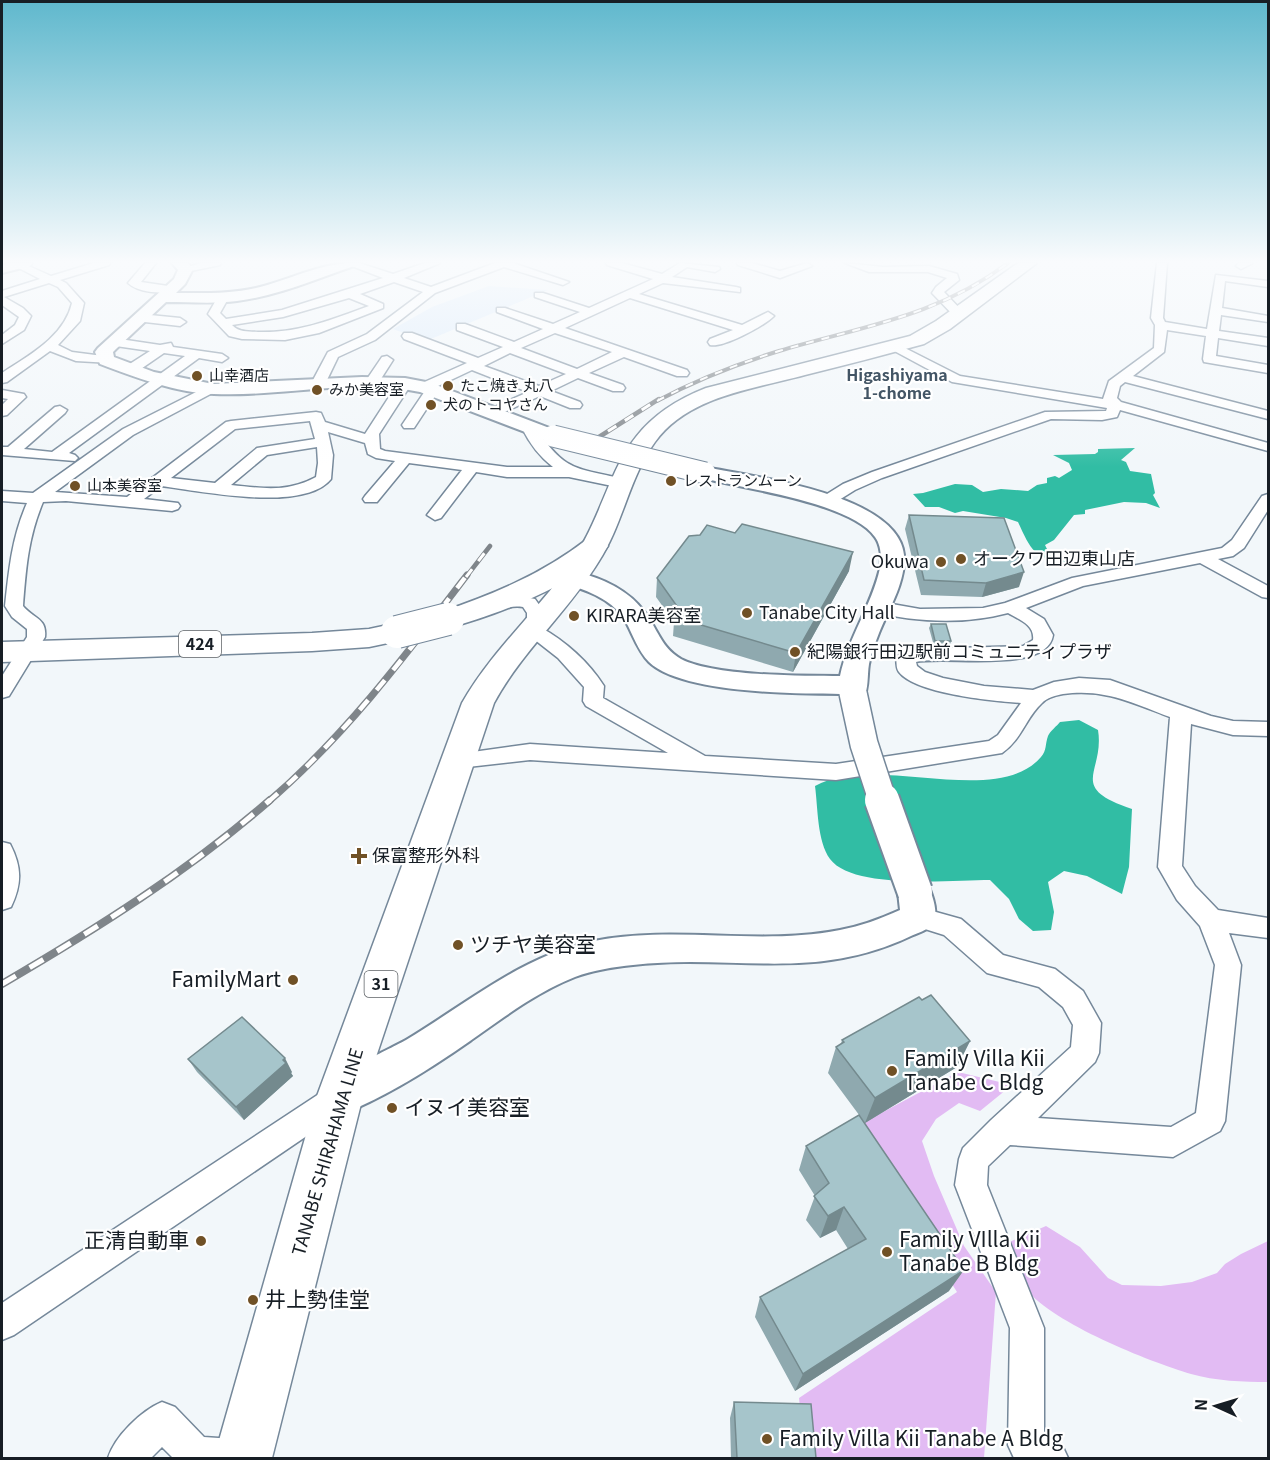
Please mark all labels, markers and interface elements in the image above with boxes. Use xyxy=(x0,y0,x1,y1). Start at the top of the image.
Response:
district label: Higashiyama 1-chome xyxy=(846,362,948,404)
place label: 山幸酒店 xyxy=(209,364,269,385)
marker: 山幸酒店 xyxy=(190,369,204,383)
place label: たこ焼き 丸八 xyxy=(460,374,553,395)
place label: みか美容室 xyxy=(329,378,404,399)
marker: たこ焼き 丸八 xyxy=(441,379,455,393)
marker: みか美容室 xyxy=(310,383,324,397)
place label: 犬のトコヤさん xyxy=(443,393,548,414)
marker: 犬のトコヤさん xyxy=(424,398,438,412)
place label: レストランムーン xyxy=(683,469,802,490)
place label: 山本美容室 xyxy=(87,474,162,495)
marker: レストランムーン xyxy=(664,474,678,488)
marker: 山本美容室 xyxy=(68,479,82,493)
place label: オークワ田辺東山店 xyxy=(973,544,1135,570)
place label: Okuwa xyxy=(871,547,929,573)
marker: オークワ田辺東山店 xyxy=(954,552,968,566)
marker: Okuwa xyxy=(934,555,948,569)
place label: Tanabe City Hall xyxy=(759,598,895,624)
place label: KIRARA美容室 xyxy=(586,601,701,627)
marker: Tanabe City Hall xyxy=(740,606,754,620)
marker: KIRARA美容室 xyxy=(567,609,581,623)
road number: 424 xyxy=(179,631,221,657)
place label: 紀陽銀行田辺駅前コミュニティプラザ xyxy=(807,637,1112,663)
marker: 紀陽銀行田辺駅前コミュニティプラザ xyxy=(788,645,802,659)
place label: 保富整形外科 xyxy=(372,841,480,867)
marker: 保富整形外科 xyxy=(350,847,368,865)
place label: ツチヤ美容室 xyxy=(470,928,596,958)
marker: ツチヤ美容室 xyxy=(451,938,465,952)
place label: FamilyMart xyxy=(171,963,281,993)
road number: 31 xyxy=(364,971,398,997)
marker: FamilyMart xyxy=(286,973,300,987)
place label: Family Villa Kii Tanabe C Bldg xyxy=(904,1042,1045,1096)
street label: TANABE SHIRAHAMA LINE xyxy=(284,1045,368,1258)
marker: Family Villa Kii Tanabe C Bldg xyxy=(885,1064,899,1078)
place label: イヌイ美容室 xyxy=(404,1091,530,1121)
marker: イヌイ美容室 xyxy=(385,1101,399,1115)
place label: Family VIlla Kii Tanabe B Bldg xyxy=(899,1223,1040,1277)
place label: 正清自動車 xyxy=(84,1224,189,1254)
marker: 正清自動車 xyxy=(194,1234,208,1248)
marker: Family VIlla Kii Tanabe B Bldg xyxy=(880,1245,894,1259)
place label: 井上勢佳堂 xyxy=(265,1283,370,1313)
marker: 井上勢佳堂 xyxy=(246,1293,260,1307)
north arrow xyxy=(1186,1376,1246,1436)
text: N xyxy=(1188,1398,1212,1412)
place label: Family Villa Kii Tanabe A Bldg xyxy=(779,1422,1063,1452)
marker: Family Villa Kii Tanabe A Bldg xyxy=(760,1432,774,1446)

